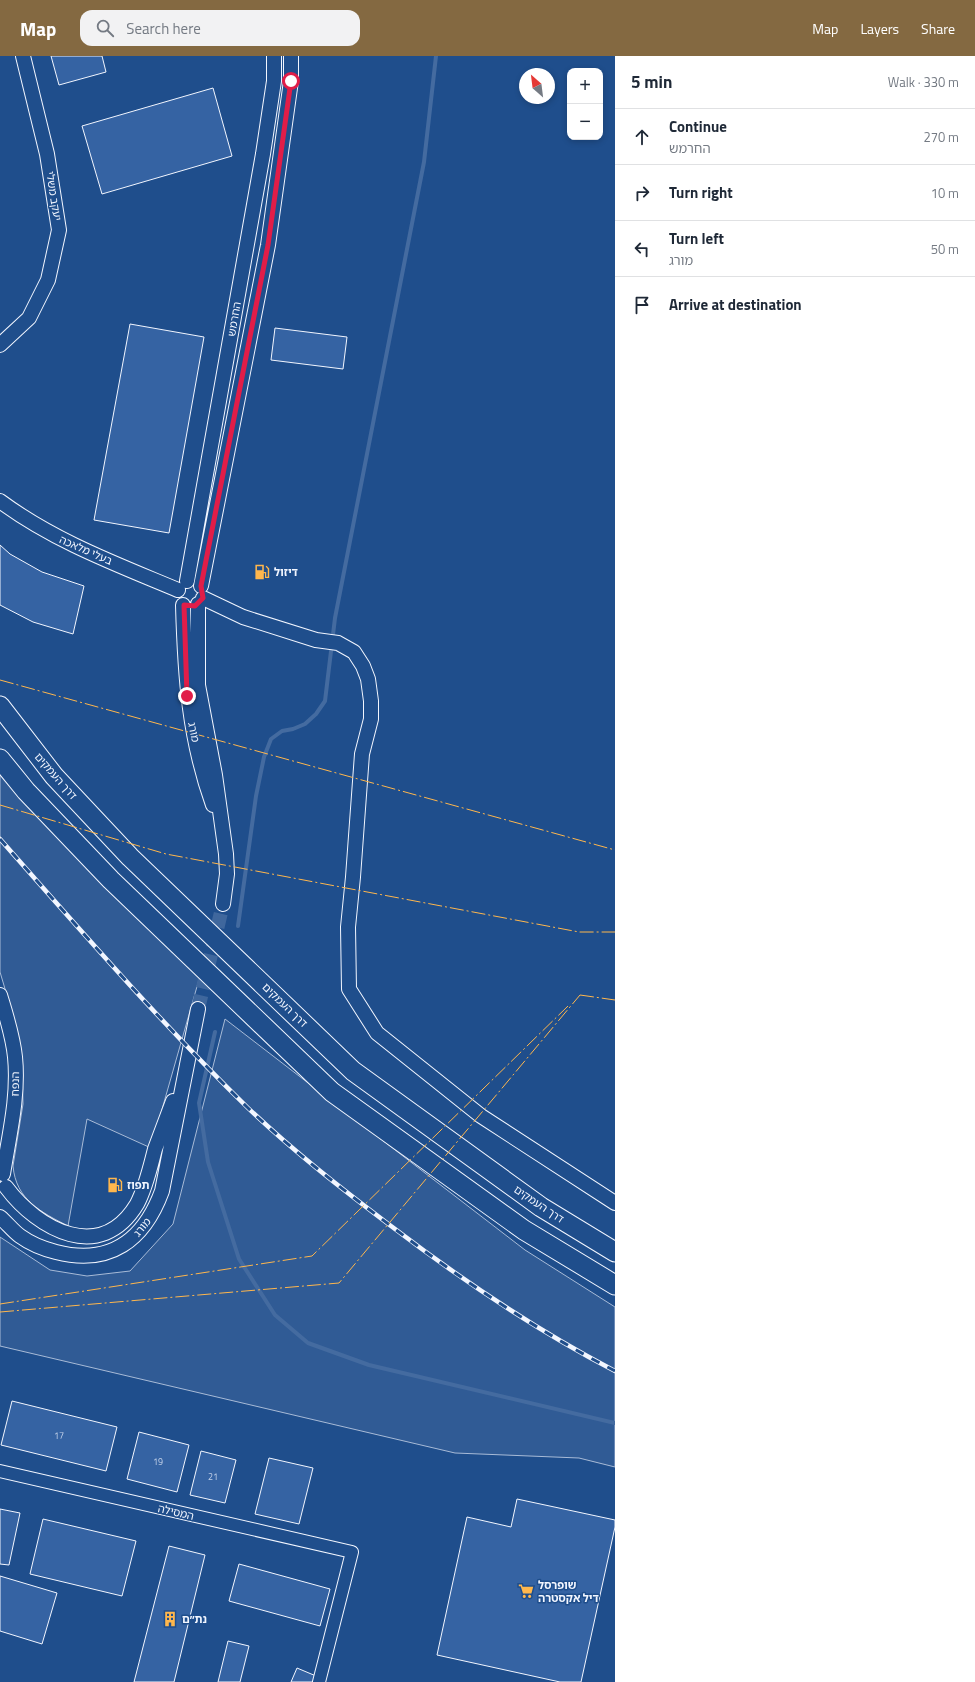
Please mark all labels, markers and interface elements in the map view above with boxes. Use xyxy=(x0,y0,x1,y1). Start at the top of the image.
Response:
search box xyxy=(80,10,360,46)
text: Map xyxy=(20,14,56,43)
icon: search xyxy=(94,17,116,39)
text: Search here xyxy=(126,17,201,40)
text: Map xyxy=(812,18,838,39)
text: Layers xyxy=(860,18,899,39)
text: Share xyxy=(921,18,955,39)
north arrow xyxy=(519,68,555,104)
map controls xyxy=(567,68,603,140)
button: + xyxy=(567,68,603,104)
text: 5 min xyxy=(631,69,672,95)
route start xyxy=(282,72,300,90)
text: Walk · 330 m xyxy=(888,72,959,92)
button: − xyxy=(567,104,603,140)
text: Continue xyxy=(669,115,727,138)
icon: ahead xyxy=(631,126,653,148)
text: 270 m xyxy=(923,127,959,147)
text: החרמש xyxy=(669,138,711,158)
street label: יעקב משלי xyxy=(42,170,66,222)
text: Turn right xyxy=(669,181,733,204)
icon: right xyxy=(631,182,653,204)
text: 10 m xyxy=(931,183,959,203)
text: Turn left xyxy=(669,227,724,250)
icon: left xyxy=(631,238,653,260)
text: 50 m xyxy=(931,239,959,259)
text: מורג xyxy=(669,250,693,270)
text: Arrive at destination xyxy=(669,293,802,316)
icon: arrive xyxy=(631,294,653,316)
street label: החרמש xyxy=(223,300,245,338)
street label: בעלי מלאכה xyxy=(57,531,115,569)
fuel station icon: דיזול xyxy=(253,563,271,581)
place label: דיזול xyxy=(274,564,299,580)
route end xyxy=(178,687,196,705)
street label: מורג xyxy=(184,720,204,744)
street label: דרך העמקים xyxy=(31,749,81,803)
street label: דרך העמקים xyxy=(259,979,311,1031)
street label: הנפח xyxy=(7,1071,23,1097)
fuel station icon: תפוז xyxy=(106,1176,124,1194)
place label: תפוז xyxy=(127,1177,150,1193)
street label: דרך העמקים xyxy=(511,1181,567,1227)
street label: מורג xyxy=(129,1214,155,1240)
house number: 17 xyxy=(54,1429,64,1442)
house number: 19 xyxy=(153,1455,163,1468)
house number: 21 xyxy=(208,1470,218,1483)
street label: המסילה xyxy=(156,1500,196,1524)
place label: שופרסל דיל אקסטרה xyxy=(538,1577,600,1606)
supermarket icon: שופרסל דיל אקסטרה xyxy=(517,1582,535,1600)
building icon: נת״ם xyxy=(161,1610,179,1628)
place label: נת״ם xyxy=(182,1611,207,1627)

